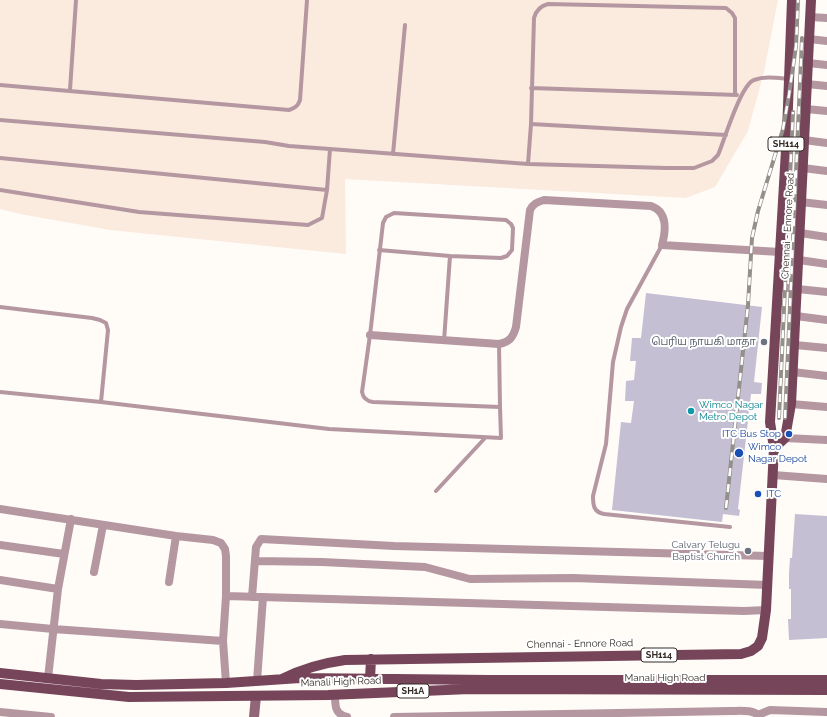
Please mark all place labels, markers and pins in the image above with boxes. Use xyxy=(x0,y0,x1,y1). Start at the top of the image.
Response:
place label: பெரிய நாயகி மாதா xyxy=(651,336,756,348)
marker: பெரிய நாயகி மாதா xyxy=(759,337,769,347)
place label: Wimco Nagar Metro Depot xyxy=(699,399,763,422)
marker: Wimco Nagar Metro Depot xyxy=(686,406,696,416)
place label: ITC Bus Stop xyxy=(722,428,781,440)
marker: ITC Bus Stop xyxy=(784,429,794,439)
place label: Wimco Nagar Depot xyxy=(748,441,807,464)
marker: Wimco Nagar Depot xyxy=(733,447,745,459)
place label: ITC xyxy=(766,488,781,500)
marker: ITC xyxy=(753,489,763,499)
place label: Calvary Telugu Baptist Church xyxy=(671,539,740,562)
marker: Calvary Telugu Baptist Church xyxy=(743,546,753,556)

